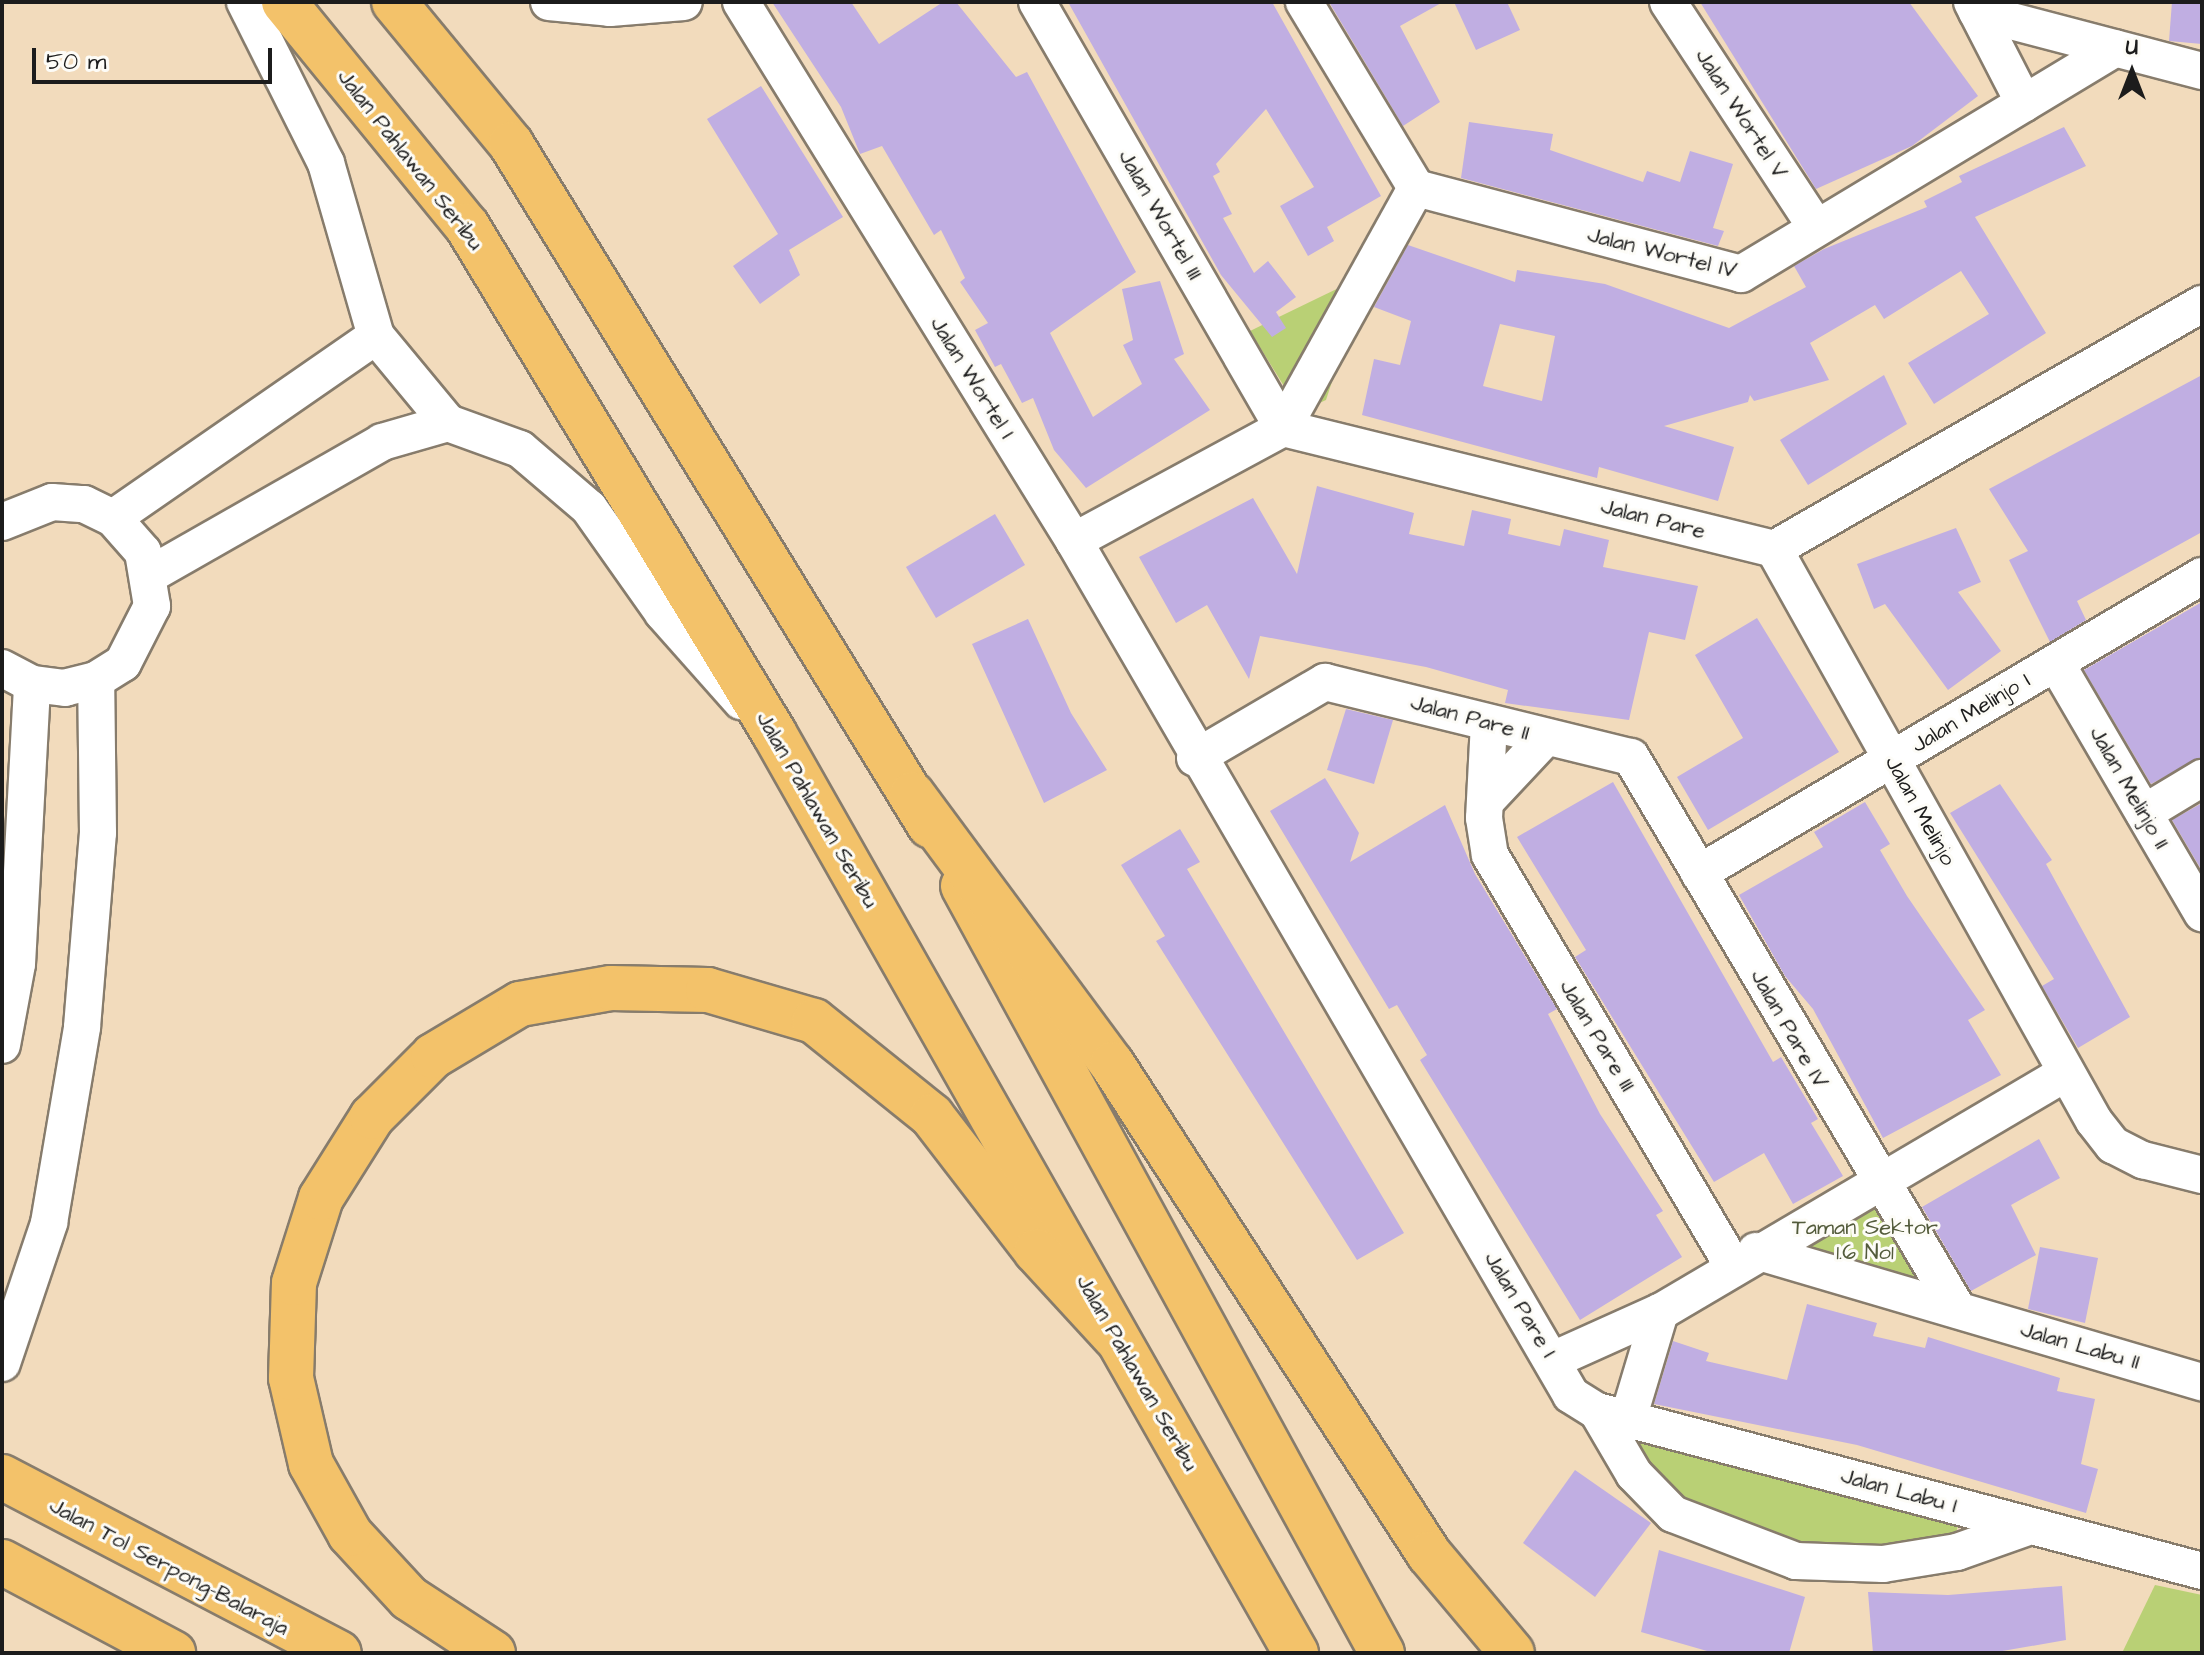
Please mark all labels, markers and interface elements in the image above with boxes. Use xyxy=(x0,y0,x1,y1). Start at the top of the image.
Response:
scale bar xyxy=(36,32,276,82)
north arrow xyxy=(2092,32,2172,112)
text: U xyxy=(2126,32,2138,63)
street label: Jalan Wortel V xyxy=(1689,44,1793,184)
text: 50 m xyxy=(46,45,106,79)
street label: Jalan Pahlawan Seribu xyxy=(331,64,489,256)
street label: Jalan Wortel III xyxy=(1112,145,1208,285)
street label: Jalan Wortel IV xyxy=(1585,222,1739,284)
street label: Jalan Wortel I xyxy=(924,312,1020,444)
street label: Jalan Pare xyxy=(1598,493,1708,545)
street label: Jalan Melinjo I xyxy=(1907,667,2035,759)
street label: Jalan Pare II xyxy=(1408,689,1532,747)
street label: Jalan Pahlawan Seribu xyxy=(750,707,884,913)
street label: Jalan Melinjo II xyxy=(2083,722,2175,854)
street label: Jalan Melinjo xyxy=(1879,751,1961,871)
street label: Jalan Pare IV xyxy=(1744,965,1834,1093)
street label: Jalan Pare III xyxy=(1553,975,1641,1097)
park label: Taman Sektor 1.6 No1 xyxy=(1792,1214,1938,1266)
street label: Jalan Pare I xyxy=(1478,1247,1562,1363)
street label: Jalan Pahlawan Seribu xyxy=(1070,1270,1204,1476)
street label: Jalan Labu II xyxy=(2017,1316,2143,1376)
street label: Jalan Labu I xyxy=(1838,1463,1960,1519)
street label: Jalan Tol Serpong–Balaraja xyxy=(45,1493,293,1641)

